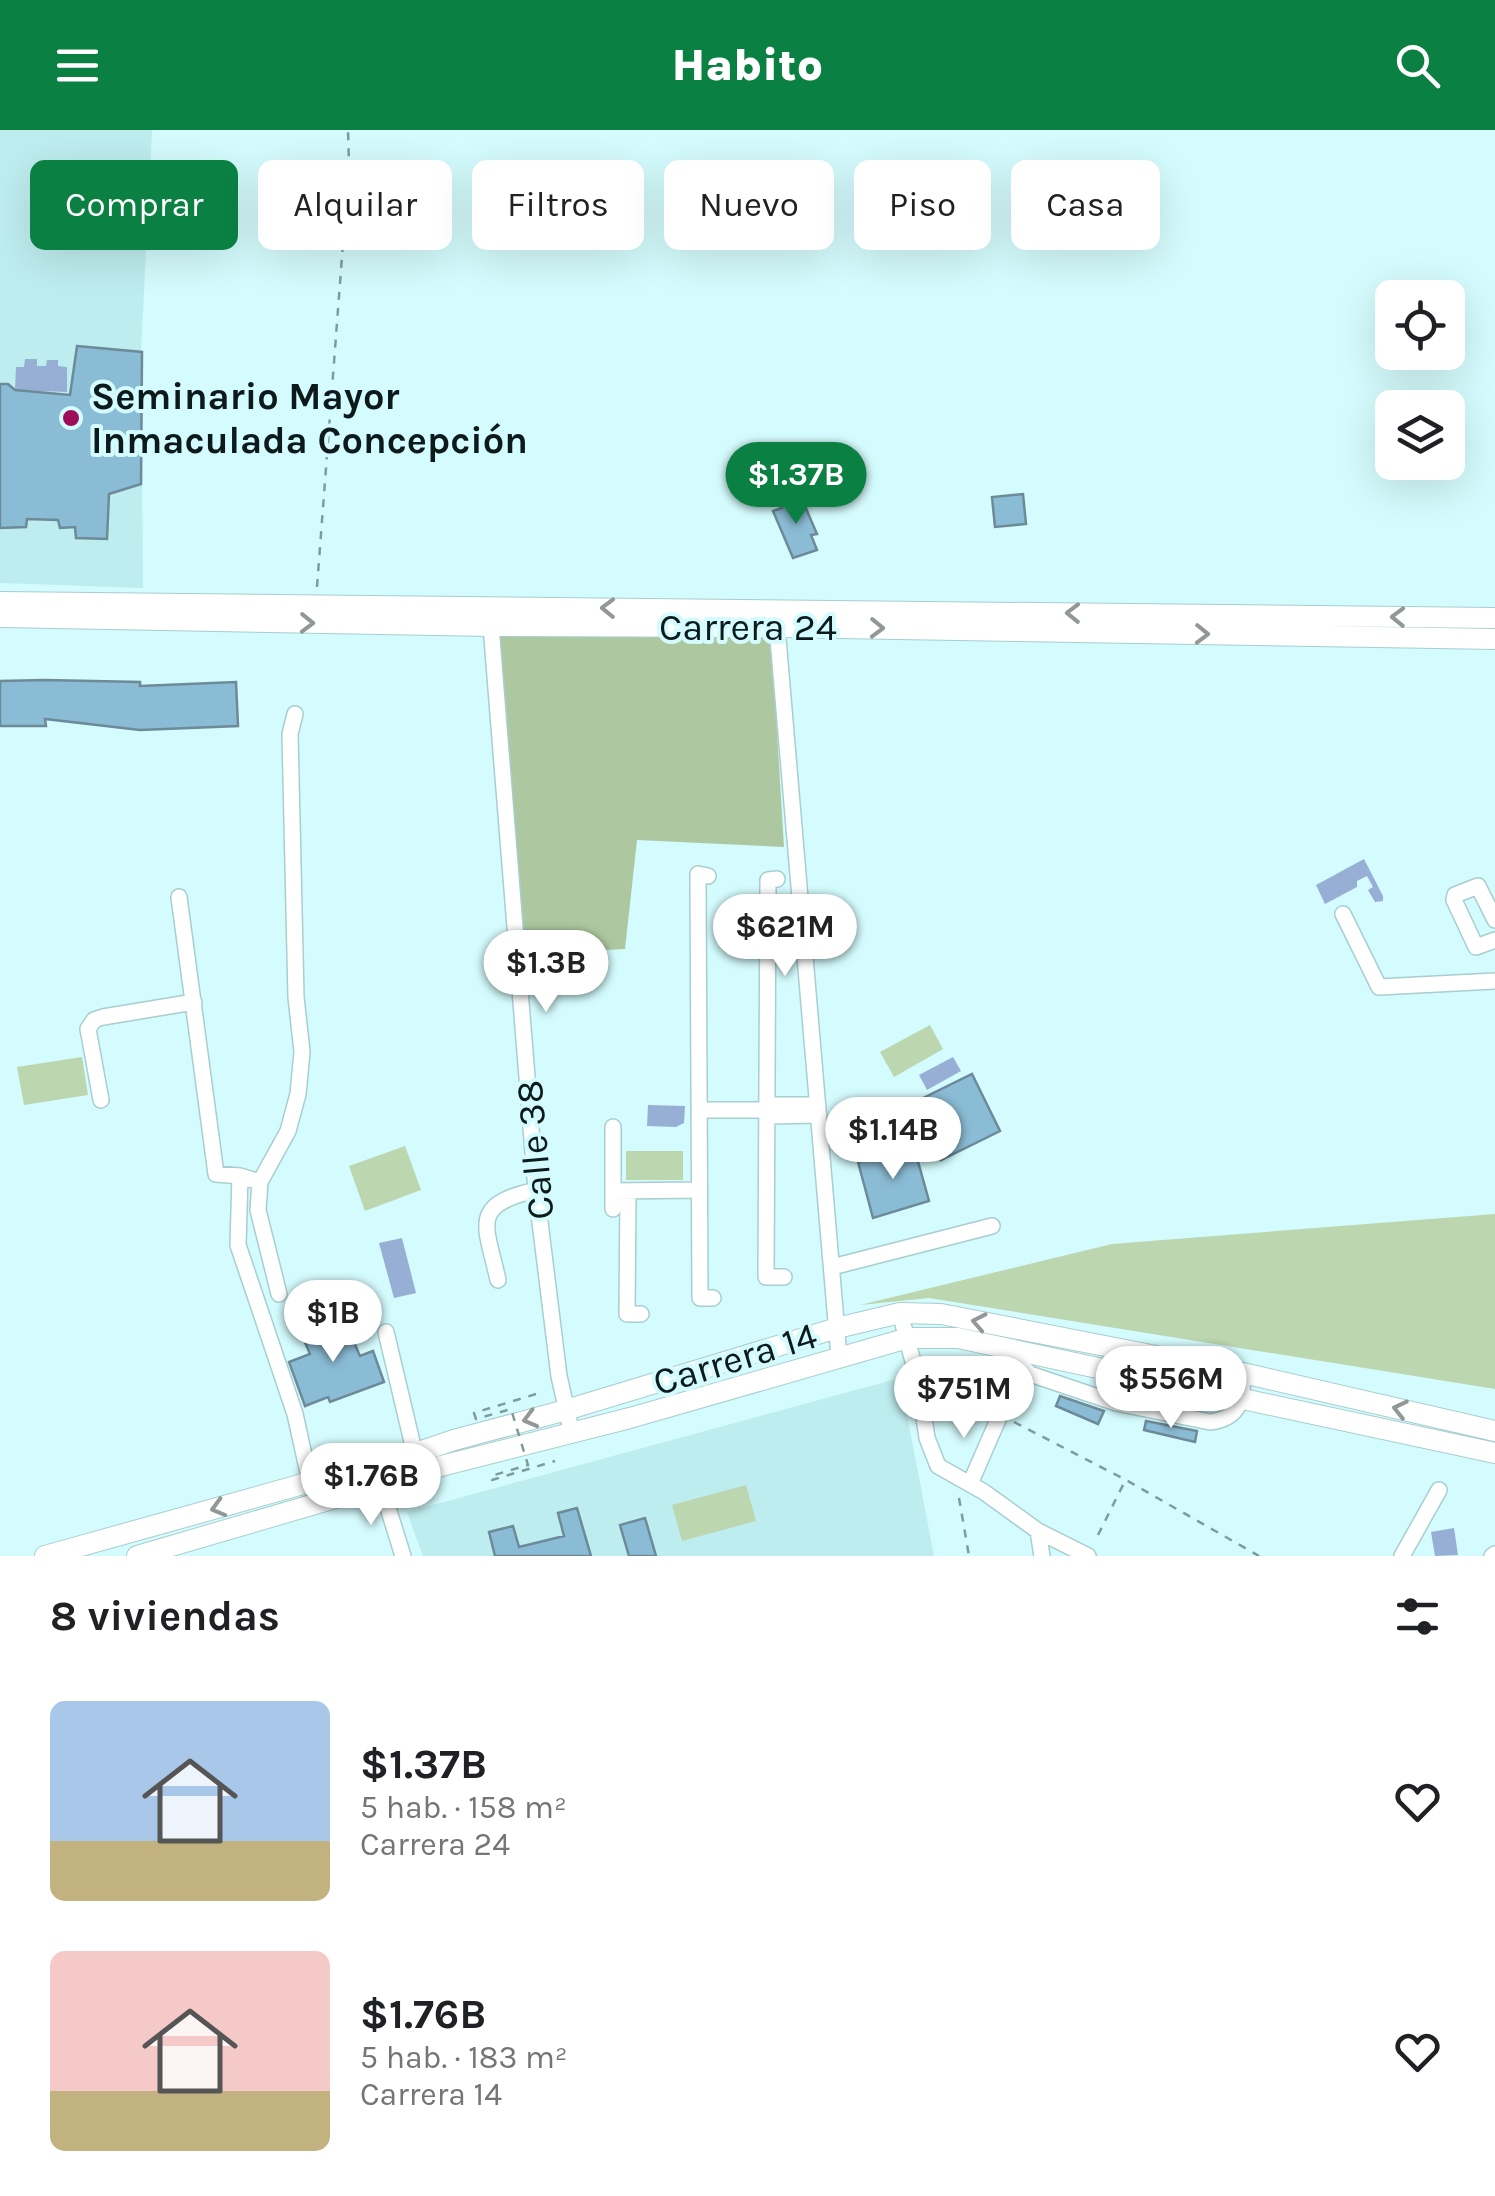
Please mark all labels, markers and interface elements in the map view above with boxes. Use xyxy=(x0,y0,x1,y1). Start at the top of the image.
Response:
icon: menu xyxy=(50,38,105,93)
icon: search xyxy=(1390,38,1445,93)
text: Habito xyxy=(672,39,823,91)
chip: Comprar xyxy=(30,160,238,250)
chip: Alquilar xyxy=(258,160,452,250)
chip: Filtros xyxy=(472,160,644,250)
chip: Nuevo xyxy=(664,160,834,250)
chip: Piso xyxy=(854,160,991,250)
chip: Casa xyxy=(1011,160,1160,250)
map controls xyxy=(1375,280,1465,480)
button: locate xyxy=(1375,280,1465,370)
place label: Seminario Mayor Inmaculada Concepción xyxy=(91,374,528,463)
button: layers xyxy=(1375,390,1465,480)
marker: Seminario Mayor Inmaculada Concepción xyxy=(60,407,82,429)
pin: $1.37B xyxy=(715,442,877,527)
text: $1.37B xyxy=(748,456,844,493)
one-way arrow xyxy=(599,597,614,619)
one-way arrow xyxy=(1064,602,1080,624)
street label: Carrera 24 xyxy=(659,605,837,650)
one-way arrow xyxy=(1389,606,1404,628)
one-way arrow xyxy=(300,612,316,633)
one-way arrow xyxy=(870,618,886,639)
one-way arrow xyxy=(1196,623,1211,645)
pin: $621M xyxy=(715,894,855,979)
text: $621M xyxy=(735,908,835,945)
pin: $1.3B xyxy=(476,930,616,1015)
text: $1.3B xyxy=(506,944,586,981)
street label: Calle 38 xyxy=(506,1078,564,1222)
pin: $1.14B xyxy=(812,1097,974,1182)
text: $1.14B xyxy=(847,1111,939,1148)
pin: $1B xyxy=(285,1280,381,1365)
text: $1B xyxy=(306,1294,360,1331)
one-way arrow xyxy=(971,1312,988,1333)
street label: Carrera 14 xyxy=(648,1313,822,1405)
pin: $556M xyxy=(1101,1346,1241,1431)
pin: $751M xyxy=(894,1356,1034,1441)
text: $556M xyxy=(1118,1360,1224,1397)
text: $751M xyxy=(916,1370,1012,1407)
one-way arrow xyxy=(1392,1400,1409,1421)
one-way arrow xyxy=(522,1408,539,1429)
pin: $1.76B xyxy=(290,1443,452,1528)
text: $1.76B xyxy=(323,1457,419,1494)
one-way arrow xyxy=(210,1496,227,1517)
icon: filters xyxy=(1390,1589,1445,1644)
text: 8 viviendas xyxy=(50,1591,280,1641)
text: $1.37B xyxy=(360,1739,487,1789)
icon: home xyxy=(130,1741,250,1861)
icon: heart xyxy=(1390,1774,1445,1829)
text: 5 hab. · 158 m² xyxy=(360,1789,567,1826)
text: Carrera 24 xyxy=(360,1826,510,1863)
text: $1.76B xyxy=(360,1989,487,2039)
icon: home xyxy=(130,1991,250,2111)
icon: heart xyxy=(1390,2024,1445,2079)
text: 5 hab. · 183 m² xyxy=(360,2039,568,2076)
text: Carrera 14 xyxy=(360,2076,502,2113)

